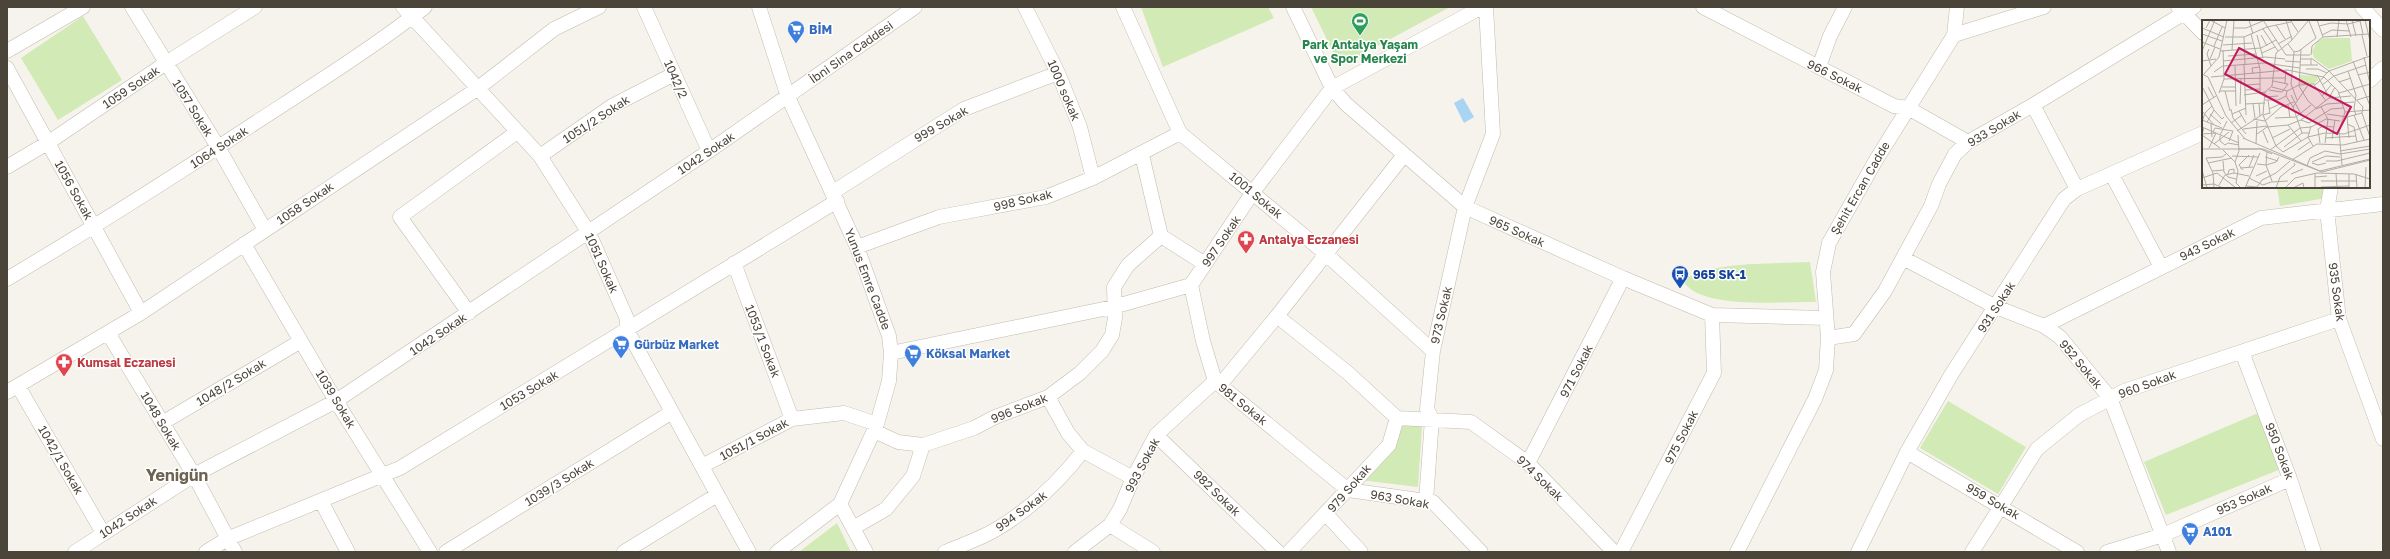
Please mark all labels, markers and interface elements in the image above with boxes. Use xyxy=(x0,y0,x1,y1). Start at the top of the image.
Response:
sports icon: Park Antalya Yaşam ve Spor Merkezi xyxy=(1350,11,1370,36)
street label: İbni Sina Caddesi xyxy=(806,17,896,87)
supermarket icon: BİM xyxy=(786,19,806,44)
inset map xyxy=(2202,20,2370,188)
place label: BİM xyxy=(809,22,832,37)
place label: Park Antalya Yaşam ve Spor Merkezi xyxy=(1302,37,1418,66)
street label: 966 Sokak xyxy=(1805,56,1865,96)
street label: 1000 sokak xyxy=(1044,57,1084,123)
street label: 1042/2 xyxy=(661,58,691,100)
street label: 1059 Sokak xyxy=(100,62,163,112)
street label: 1057 Sokak xyxy=(170,77,217,140)
street label: 1051/2 Sokak xyxy=(560,92,632,146)
street label: 999 Sokak xyxy=(911,102,971,145)
street label: 933 Sokak xyxy=(1965,106,2024,150)
street label: 1064 Sokak xyxy=(187,123,251,171)
street label: 1042 Sokak xyxy=(675,128,738,178)
street label: Şehit Ercan Cadde xyxy=(1827,139,1893,237)
street label: 1056 Sokak xyxy=(52,158,97,223)
street label: 1001 Sokak xyxy=(1226,168,1286,222)
street label: 1058 Sokak xyxy=(274,178,337,228)
street label: 998 Sokak xyxy=(992,186,1054,214)
street label: 997 Sokak xyxy=(1198,212,1244,270)
street label: 965 Sokak xyxy=(1487,212,1547,250)
street label: 943 Sokak xyxy=(2177,224,2237,264)
street label: Yunus Emre Cadde xyxy=(842,226,894,332)
pharmacy icon: Antalya Eczanesi xyxy=(1236,229,1256,254)
street label: 1051 Sokak xyxy=(582,231,622,296)
place label: Antalya Eczanesi xyxy=(1259,232,1359,247)
street label: 935 Sokak xyxy=(2325,262,2349,323)
bus stop icon: 965 SK-1 xyxy=(1670,264,1690,289)
place label: 965 SK-1 xyxy=(1693,267,1746,282)
street label: 931 Sokak xyxy=(1974,278,2018,335)
street label: 973 Sokak xyxy=(1427,284,1455,345)
street label: 1053/1 Sokak xyxy=(742,302,784,380)
street label: 1042 Sokak xyxy=(407,309,470,359)
supermarket icon: Gürbüz Market xyxy=(611,334,631,359)
street label: 952 Sokak xyxy=(2056,336,2106,392)
place label: Gürbüz Market xyxy=(634,337,719,352)
street label: 971 Sokak xyxy=(1556,342,1596,400)
supermarket icon: Köksal Market xyxy=(903,343,923,368)
place label: Köksal Market xyxy=(926,346,1010,361)
pharmacy icon: Kumsal Eczanesi xyxy=(54,352,74,377)
place label: Kumsal Eczanesi xyxy=(77,355,176,370)
street label: 1048/2 Sokak xyxy=(193,355,269,409)
street label: 1039 Sokak xyxy=(313,367,359,431)
street label: 1053 Sokak xyxy=(497,367,561,413)
street label: 960 Sokak xyxy=(2116,367,2178,401)
street label: 981 Sokak xyxy=(1216,380,1271,428)
street label: 1048 Sokak xyxy=(138,389,185,453)
street label: 996 Sokak xyxy=(988,390,1050,426)
street label: 975 Sokak xyxy=(1661,407,1701,467)
street label: 1051/1 Sokak xyxy=(717,415,791,463)
street label: 950 Sokak xyxy=(2262,420,2298,482)
street label: 1042/1 Sokak xyxy=(35,423,87,497)
street label: 993 Sokak xyxy=(1121,435,1163,495)
street label: 974 Sokak xyxy=(1514,452,1567,504)
street label: 1039/3 Sokak xyxy=(522,455,596,509)
street label: 979 Sokak xyxy=(1324,461,1374,515)
district label: Yenigün xyxy=(146,465,208,485)
street label: 982 Sokak xyxy=(1190,467,1244,519)
street label: 959 Sokak xyxy=(1963,480,2023,522)
street label: 953 Sokak xyxy=(2214,480,2274,518)
street label: 963 Sokak xyxy=(1369,486,1431,512)
street label: 994 Sokak xyxy=(992,487,1050,535)
street label: 1042 Sokak xyxy=(96,493,160,541)
supermarket icon: A101 xyxy=(2180,521,2200,546)
place label: A101 xyxy=(2203,524,2232,539)

